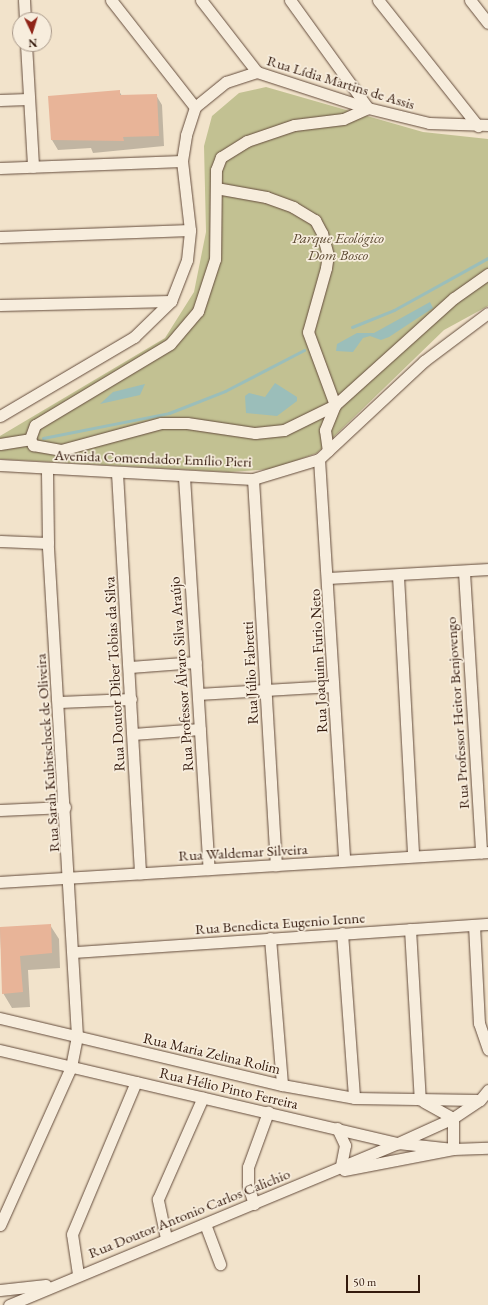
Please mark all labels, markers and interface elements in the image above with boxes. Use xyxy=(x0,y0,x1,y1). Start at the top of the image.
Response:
north arrow xyxy=(12,12,52,52)
text: N xyxy=(28,36,38,50)
street label: Rua Lídia Martins de Assis xyxy=(265,51,417,113)
park label: Parque Ecológico Dom Bosco xyxy=(292,228,384,263)
street label: Avenida Comendador Emílio Pieri xyxy=(54,446,252,470)
street label: Rua Doutor Diber Tobias da Silva xyxy=(100,576,128,772)
street label: Rua Professor Álvaro Silva Araújo xyxy=(165,576,197,772)
street label: Rua Joaquim Furio Neto xyxy=(305,588,331,734)
street label: Rua Professor Heitor Benjovengo xyxy=(441,616,473,810)
street label: Rua Júlio Fabretti xyxy=(238,621,262,725)
street label: Rua Sarah Kubitscheck de Oliveira xyxy=(31,653,63,853)
street label: Rua Waldemar Silveira xyxy=(178,840,308,864)
street label: Rua Benedicta Eugenio Ienne xyxy=(194,908,366,938)
street label: Rua Maria Zelina Rolim xyxy=(142,1028,282,1078)
street label: Rua Hélio Pinto Ferreira xyxy=(158,1063,300,1113)
street label: Rua Doutor Antonio Carlos Calichio xyxy=(85,1164,293,1262)
scale bar xyxy=(348,1267,422,1293)
text: 50 m xyxy=(353,1274,376,1290)

